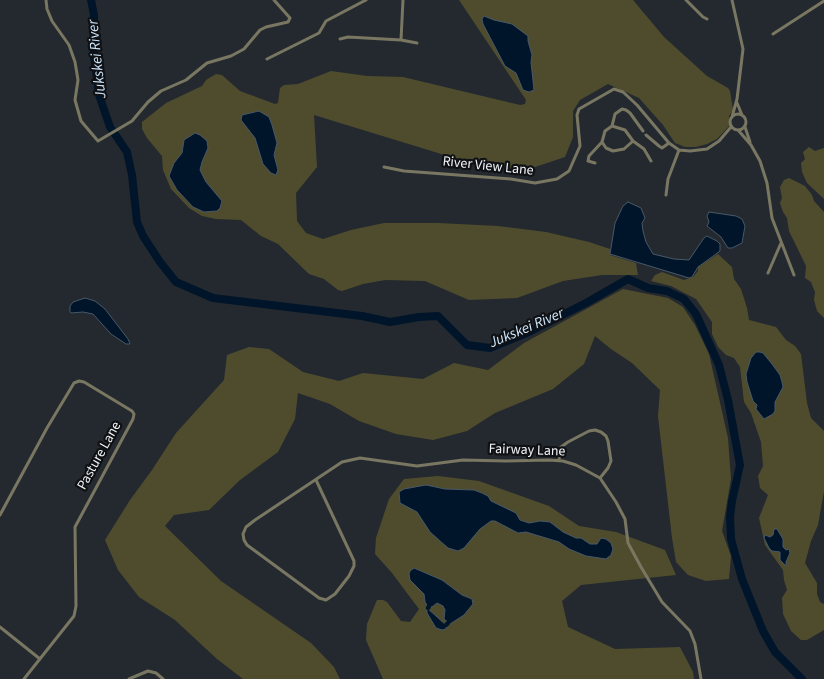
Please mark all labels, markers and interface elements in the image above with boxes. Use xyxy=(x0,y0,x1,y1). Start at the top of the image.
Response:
water label: Jukskei River xyxy=(85,19,111,99)
street label: River View Lane xyxy=(442,154,534,180)
water label: Jukskei River xyxy=(487,305,567,353)
street label: Pasture Lane xyxy=(74,419,126,493)
street label: Fairway Lane xyxy=(488,441,566,461)

